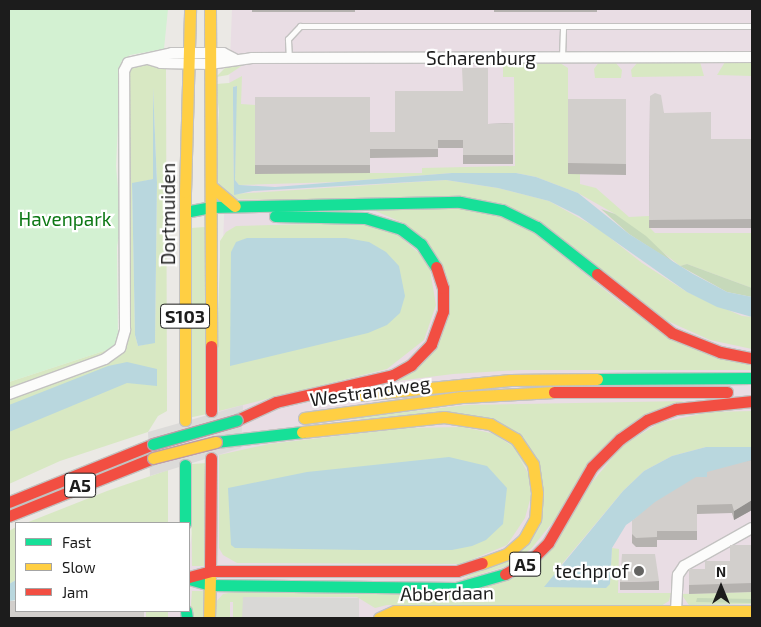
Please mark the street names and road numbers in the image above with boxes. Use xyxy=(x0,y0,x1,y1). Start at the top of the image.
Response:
street label: Scharenburg xyxy=(426,47,536,69)
street label: Dortmuiden xyxy=(157,163,179,265)
road number: S103 xyxy=(160,300,210,332)
street label: Westrandweg xyxy=(308,371,432,411)
road number: A5 xyxy=(64,470,96,500)
road number: A5 xyxy=(509,548,541,580)
street label: Abberdaan xyxy=(400,581,494,605)

